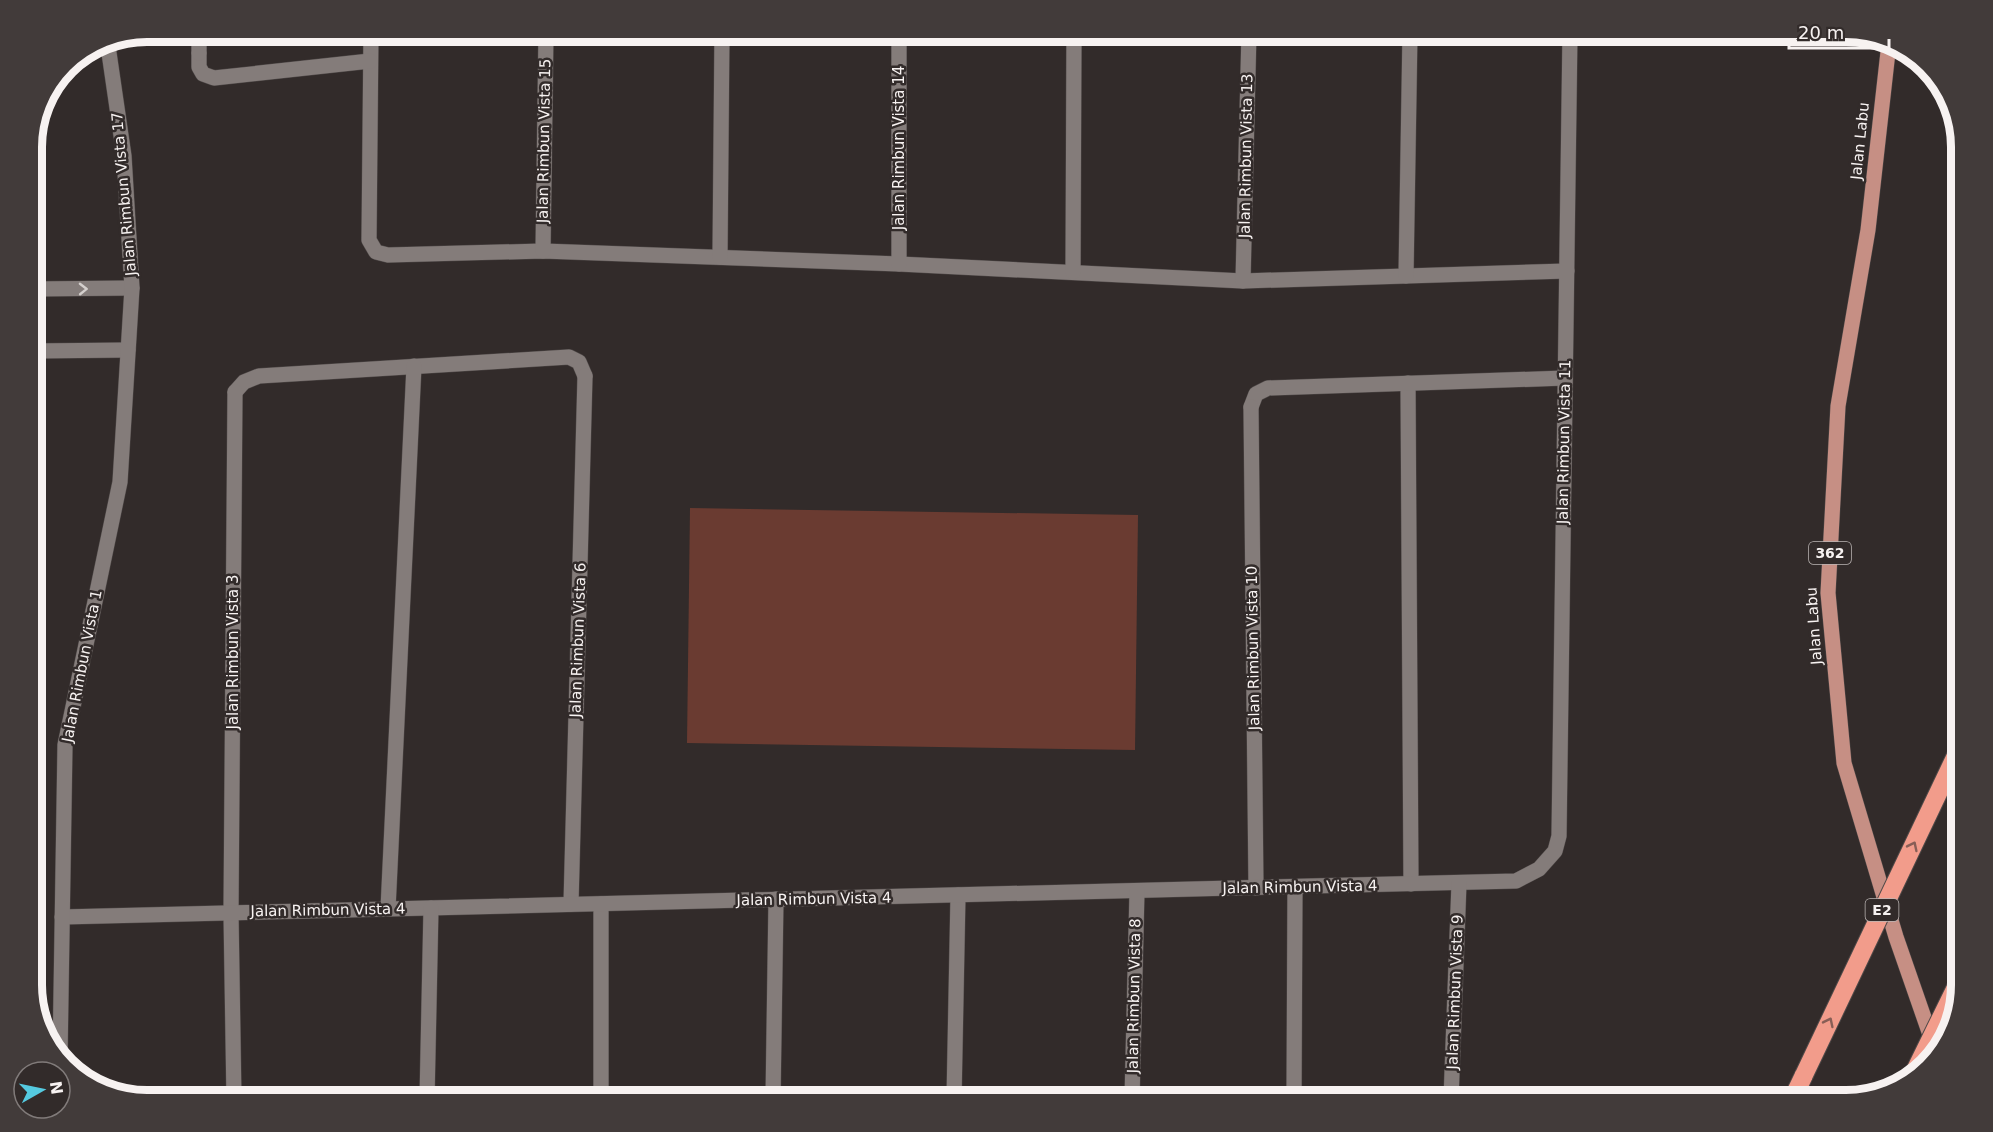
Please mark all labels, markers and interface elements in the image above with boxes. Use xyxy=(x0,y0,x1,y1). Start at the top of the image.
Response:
scale bar xyxy=(1789,12,1890,50)
text: 20 m xyxy=(1798,22,1844,43)
street label: Jalan Rimbun Vista 15 xyxy=(534,59,554,224)
street label: Jalan Rimbun Vista 14 xyxy=(890,66,908,231)
street label: Jalan Rimbun Vista 13 xyxy=(1236,74,1256,239)
street label: Jalan Labu xyxy=(1847,101,1873,182)
street label: Jalan Rimbun Vista 17 xyxy=(108,111,140,278)
one-way arrow xyxy=(78,283,87,295)
street label: Jalan Rimbun Vista 11 xyxy=(1554,360,1574,525)
road number: 362 xyxy=(1809,542,1851,564)
street label: Jalan Rimbun Vista 6 xyxy=(566,562,590,719)
street label: Jalan Rimbun Vista 10 xyxy=(1243,566,1263,731)
street label: Jalan Rimbun Vista 3 xyxy=(224,574,242,731)
street label: Jalan Labu xyxy=(1802,587,1826,666)
street label: Jalan Rimbun Vista 1 xyxy=(58,588,106,745)
one-way arrow xyxy=(1906,842,1917,853)
street label: Jalan Rimbun Vista 4 xyxy=(1221,877,1378,897)
street label: Jalan Rimbun Vista 4 xyxy=(735,889,892,909)
road number: E2 xyxy=(1866,899,1898,921)
street label: Jalan Rimbun Vista 4 xyxy=(249,900,406,920)
street label: Jalan Rimbun Vista 9 xyxy=(1443,914,1467,1071)
street label: Jalan Rimbun Vista 8 xyxy=(1124,918,1144,1075)
one-way arrow xyxy=(1821,1018,1833,1029)
north arrow xyxy=(12,1060,72,1120)
text: N xyxy=(46,1080,67,1096)

